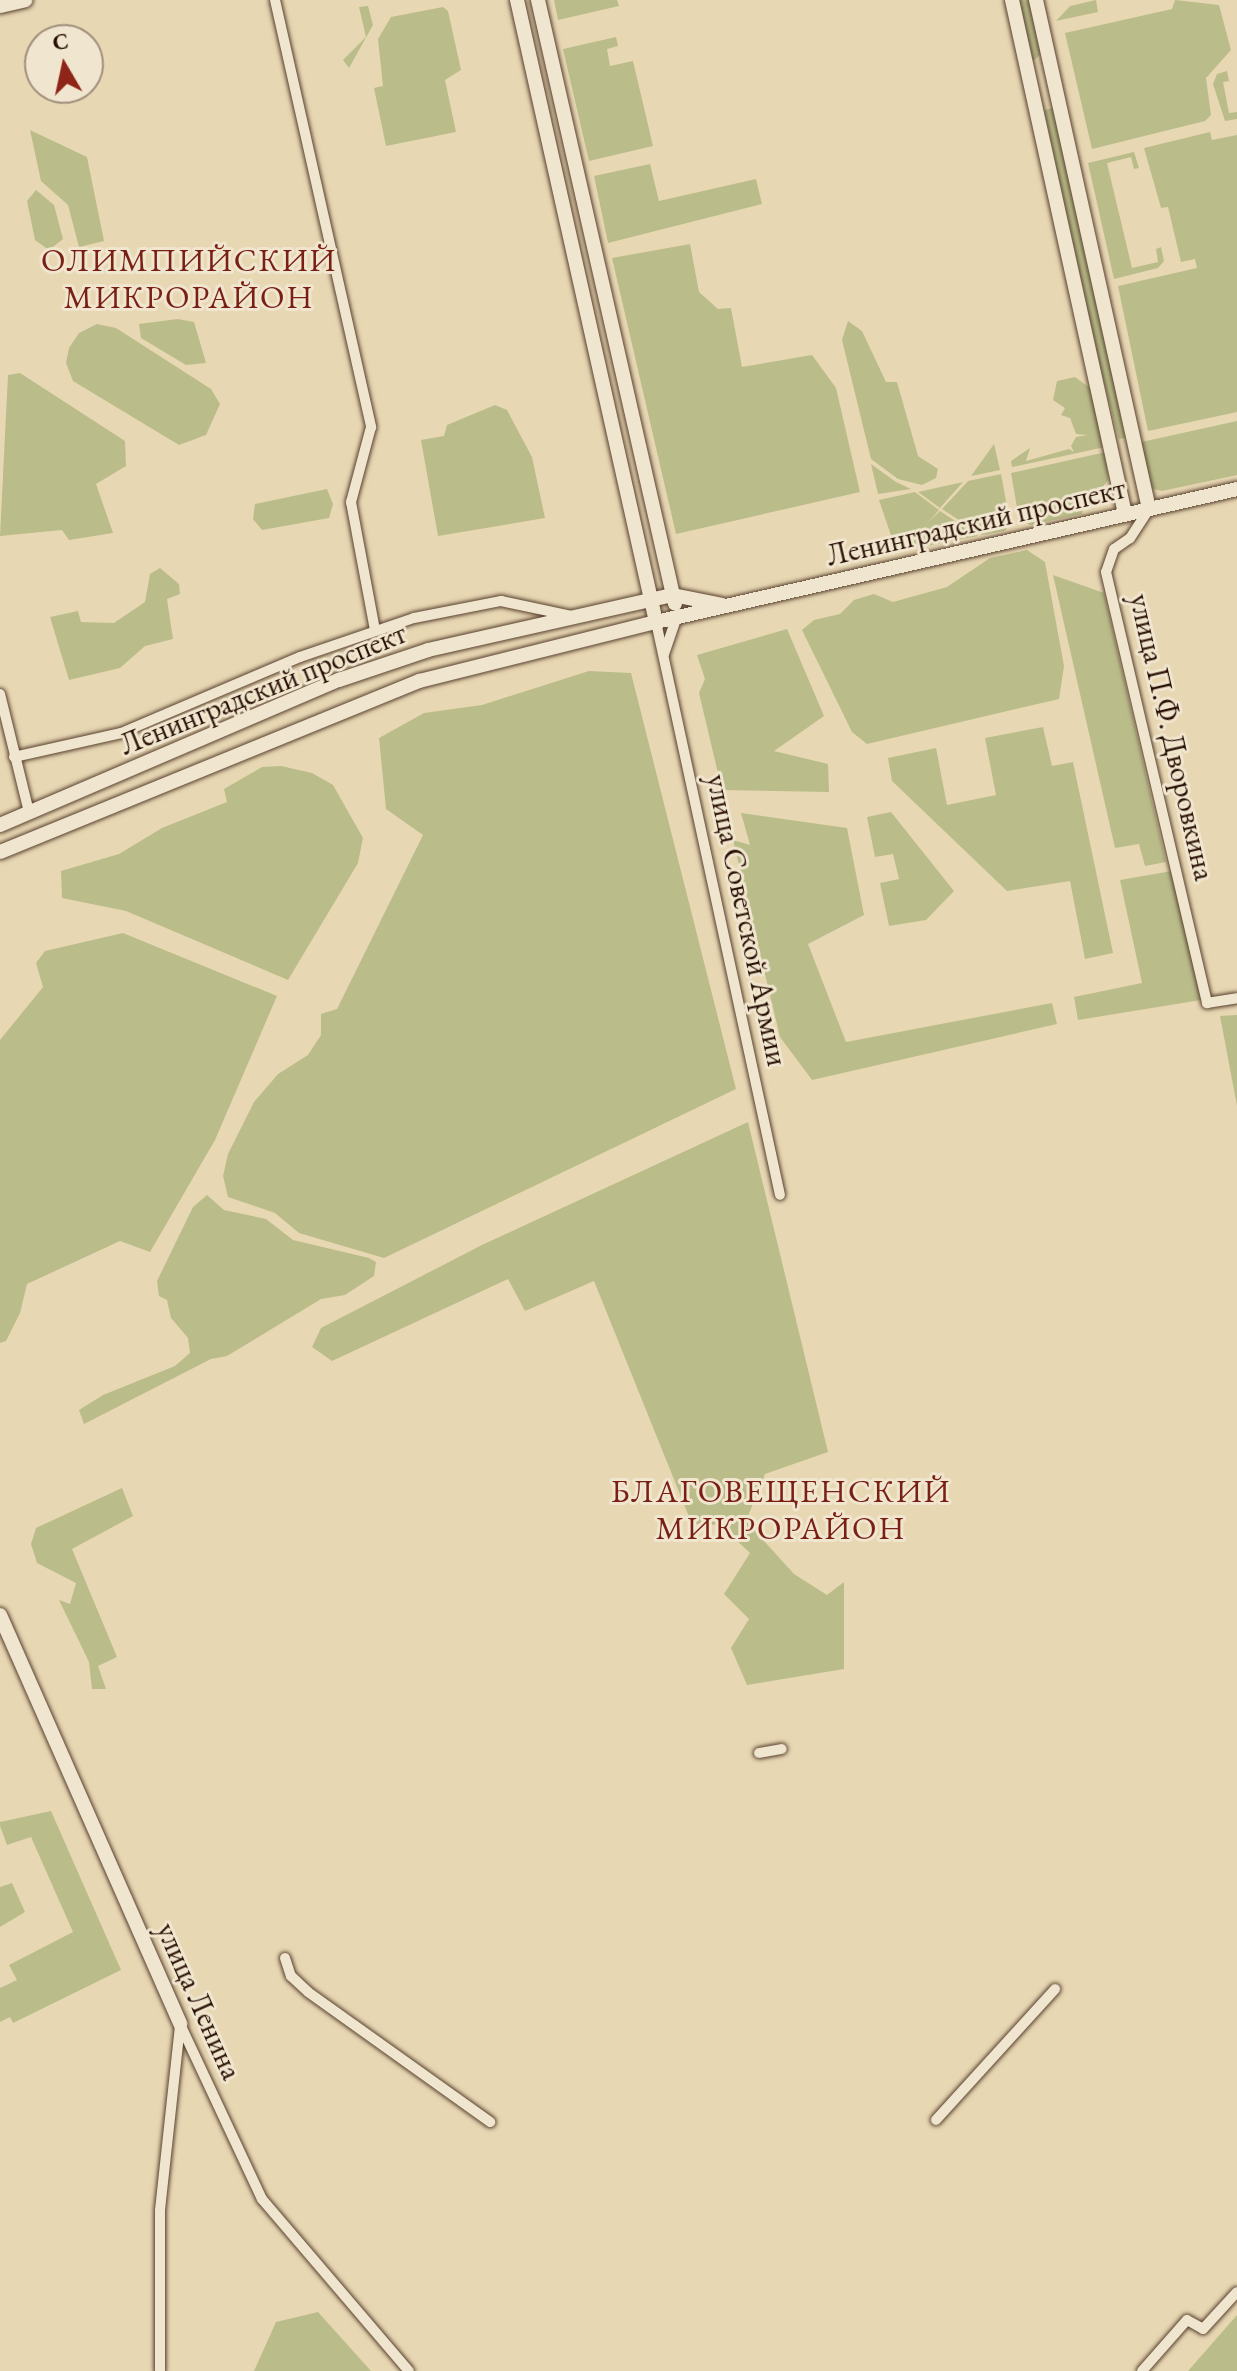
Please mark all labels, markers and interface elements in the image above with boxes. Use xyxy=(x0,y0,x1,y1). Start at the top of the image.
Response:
north arrow xyxy=(24,24,104,104)
text: С xyxy=(50,26,70,57)
district label: ОЛИМПИЙСКИЙ МИКРОРАЙОН xyxy=(41,242,337,317)
street label: Ленинградский проспект xyxy=(823,470,1129,574)
street label: улица П.Ф. Дворовкина xyxy=(1121,590,1223,884)
street label: Ленинградский проспект xyxy=(114,615,412,763)
street label: улица Советской Армии xyxy=(698,771,796,1069)
district label: БЛАГОВЕЩЕНСКИЙ МИКРОРАЙОН xyxy=(611,1473,951,1548)
street label: улица Ленина xyxy=(148,1917,250,2085)

